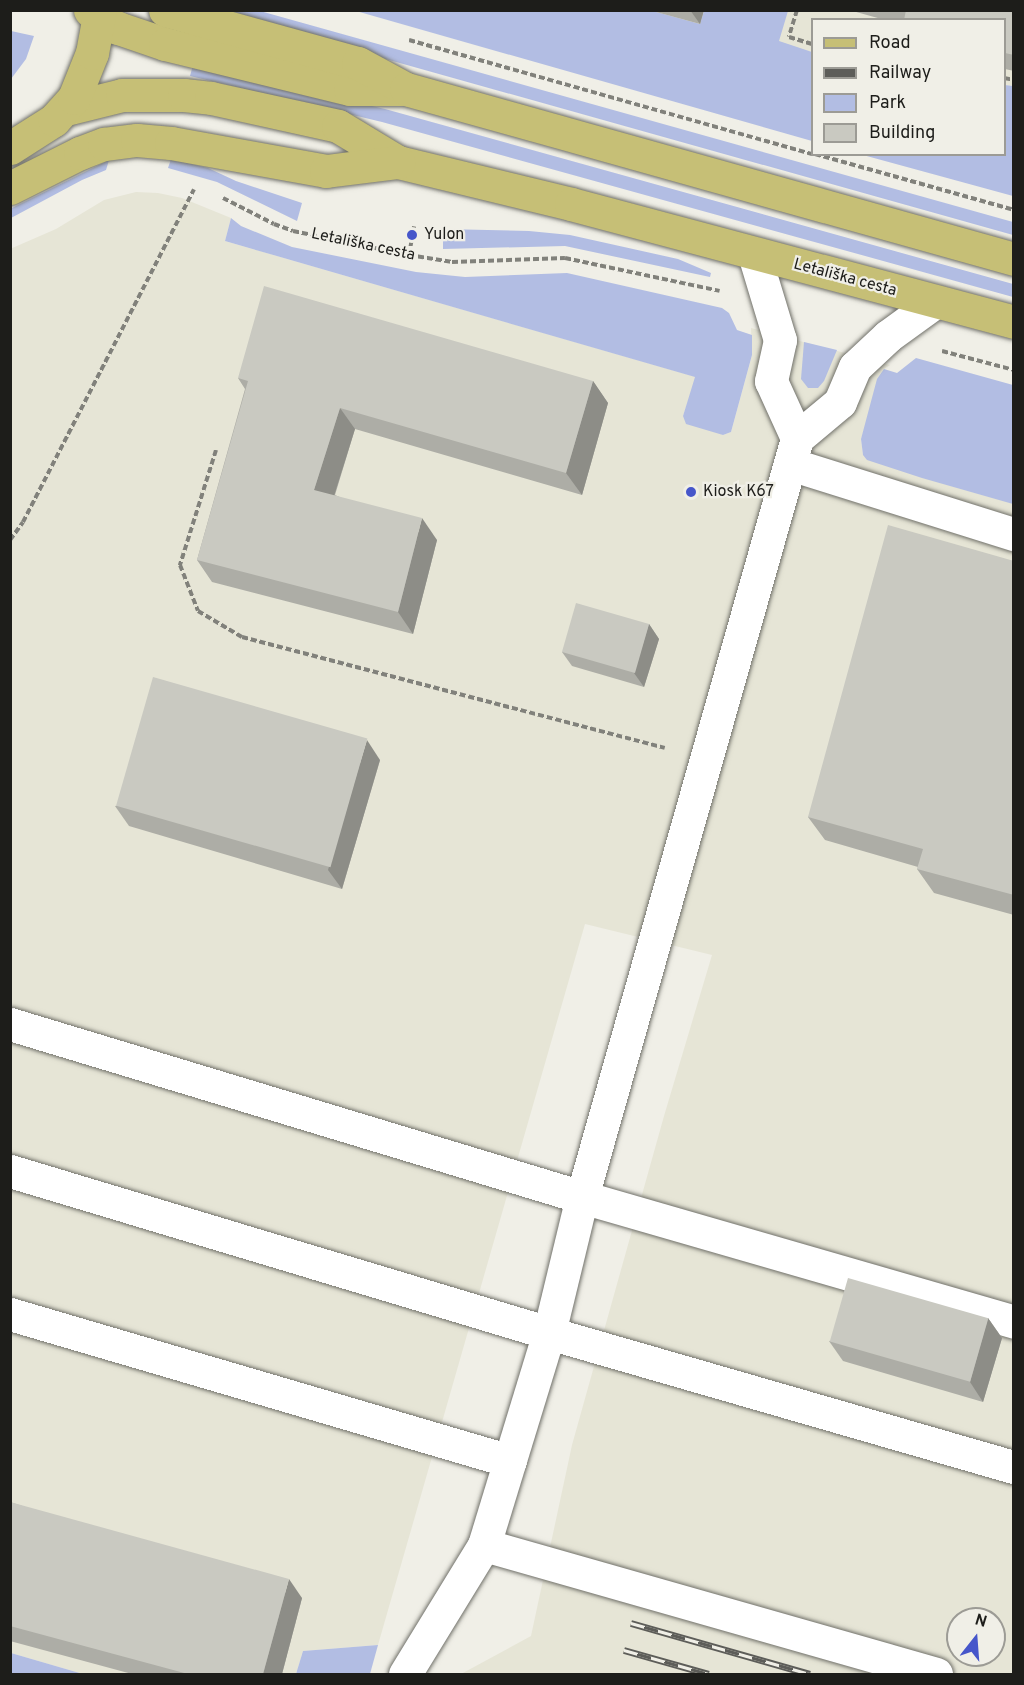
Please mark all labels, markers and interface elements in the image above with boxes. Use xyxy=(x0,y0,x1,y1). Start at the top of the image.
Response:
legend xyxy=(811,18,1006,156)
text: Road xyxy=(869,32,911,55)
text: Railway xyxy=(869,62,931,85)
text: Park xyxy=(869,92,906,115)
text: Building xyxy=(869,122,935,145)
street label: Letališka cesta xyxy=(309,225,417,265)
place label: Yulon xyxy=(424,225,464,245)
marker: Yulon xyxy=(405,228,419,242)
street label: Letališka cesta xyxy=(791,255,899,301)
place label: Kiosk K67 xyxy=(703,482,774,502)
marker: Kiosk K67 xyxy=(684,485,698,499)
north arrow xyxy=(946,1607,1006,1667)
text: N xyxy=(972,1610,989,1633)

